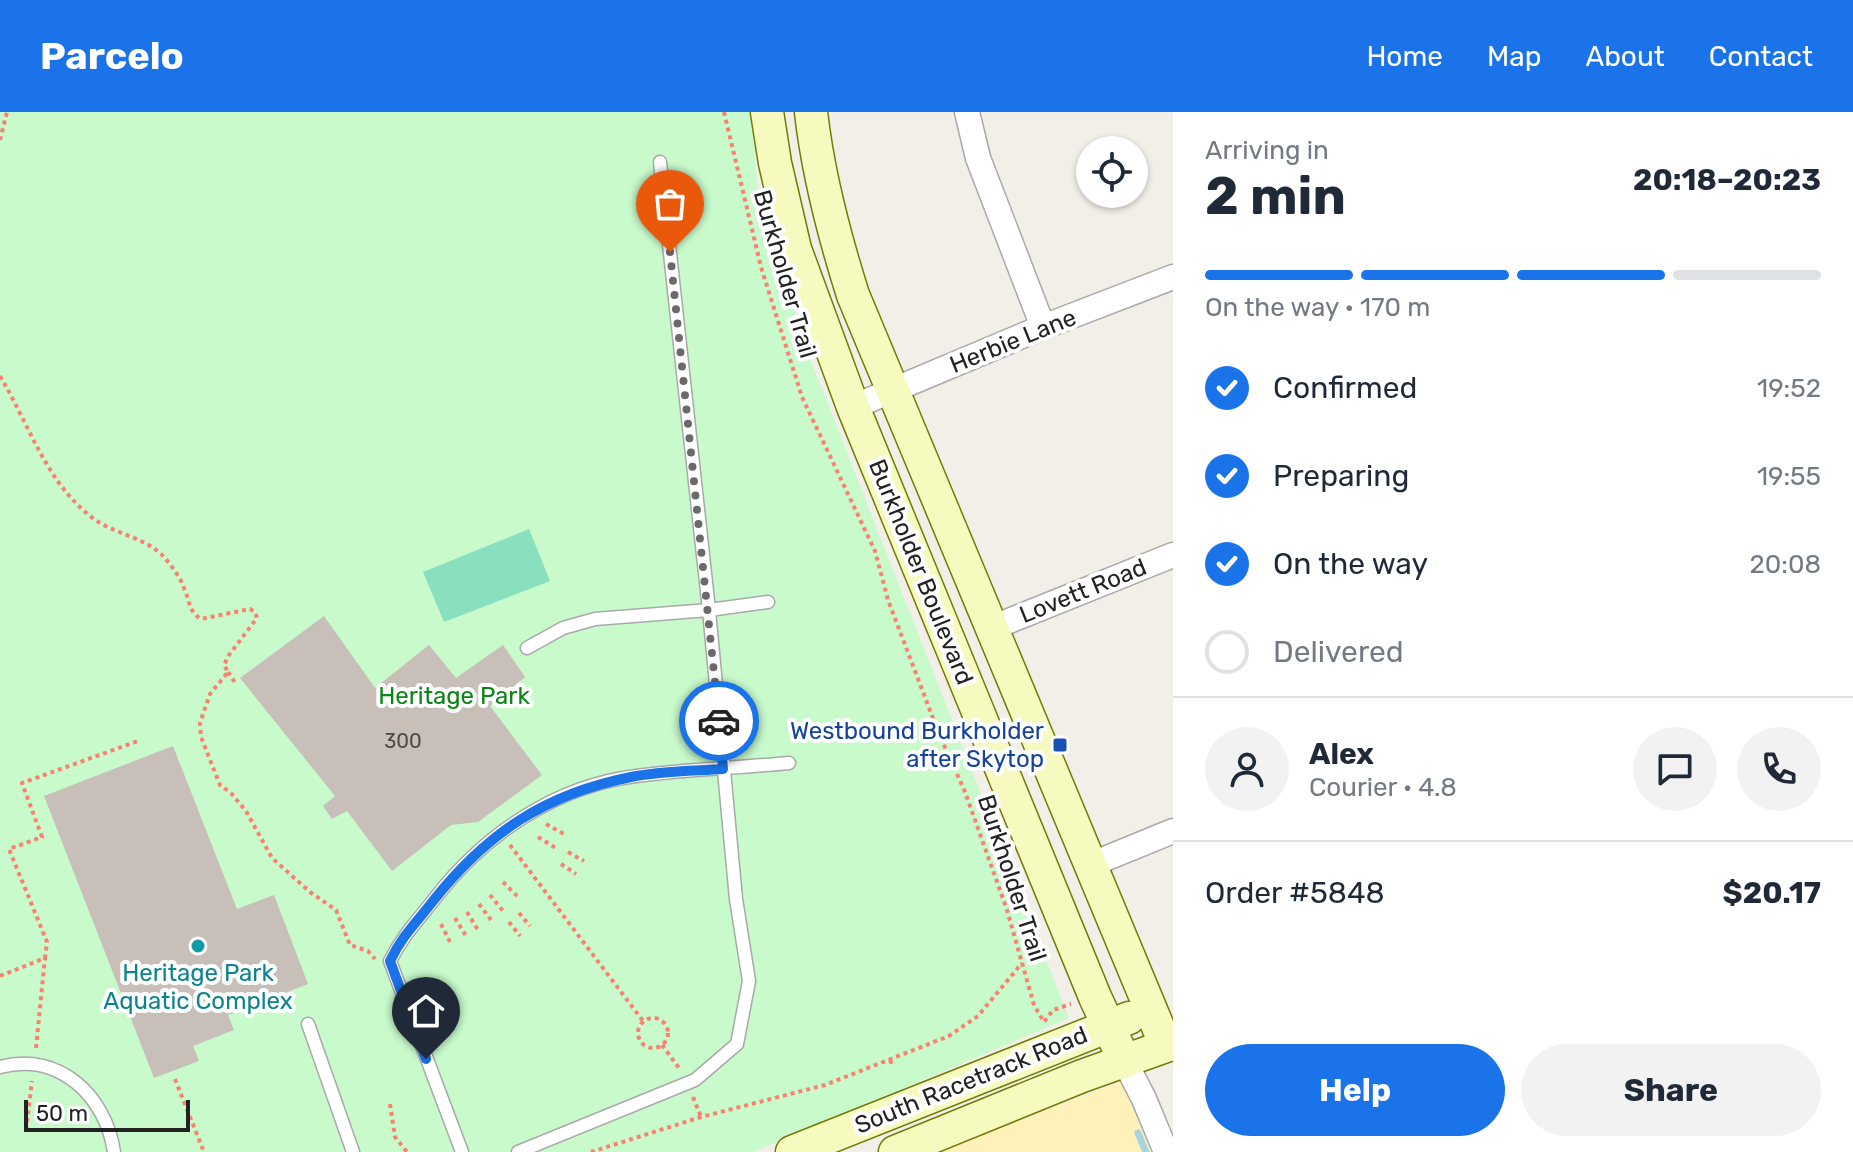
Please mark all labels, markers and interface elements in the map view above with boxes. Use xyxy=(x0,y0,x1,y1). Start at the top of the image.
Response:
text: Parcelo xyxy=(40,33,184,79)
text: Home xyxy=(1366,40,1443,73)
text: Map xyxy=(1487,40,1541,73)
text: About xyxy=(1585,40,1665,73)
text: Contact xyxy=(1709,40,1813,73)
text: Arriving in xyxy=(1205,135,1329,166)
map controls xyxy=(1076,136,1148,208)
button: locate xyxy=(1076,136,1148,208)
text: 20:18–20:23 xyxy=(1633,162,1821,198)
text: 2 min xyxy=(1205,165,1346,227)
pin xyxy=(636,170,704,252)
icon: bag xyxy=(648,182,692,226)
street label: Burkholder Trail xyxy=(748,187,822,361)
text: On the way · 170 m xyxy=(1205,292,1430,323)
street label: Herbie Lane xyxy=(946,303,1080,379)
icon: check xyxy=(1205,366,1249,410)
text: Confirmed xyxy=(1273,370,1417,406)
text: 19:52 xyxy=(1757,373,1821,404)
icon: check xyxy=(1205,454,1249,498)
street label: Burkholder Boulevard xyxy=(863,455,979,689)
text: Preparing xyxy=(1273,458,1409,494)
text: 19:55 xyxy=(1757,461,1821,492)
icon: check xyxy=(1205,542,1249,586)
text: On the way xyxy=(1273,546,1428,582)
text: 20:08 xyxy=(1750,549,1821,580)
street label: Lovett Road xyxy=(1015,553,1151,629)
text: Delivered xyxy=(1273,634,1404,670)
courier xyxy=(679,681,759,761)
park label: Heritage Park xyxy=(378,682,530,710)
icon: car xyxy=(697,699,741,743)
place label: Westbound Burkholder after Skytop xyxy=(790,717,1044,773)
button: person xyxy=(1205,727,1289,811)
button: chat xyxy=(1633,727,1717,811)
button: phone xyxy=(1737,727,1821,811)
house number: 300 xyxy=(384,729,422,753)
marker: Westbound Burkholder after Skytop xyxy=(1051,736,1069,754)
text: Alex xyxy=(1309,736,1374,772)
text: Courier · 4.8 xyxy=(1309,772,1457,803)
street label: Burkholder Trail xyxy=(972,791,1052,965)
text: Order #5848 xyxy=(1205,875,1385,911)
text: $20.17 xyxy=(1723,875,1821,911)
marker: Heritage Park Aquatic Complex xyxy=(189,937,207,955)
place label: Heritage Park Aquatic Complex xyxy=(103,959,293,1015)
pin xyxy=(392,977,460,1059)
icon: home xyxy=(404,989,448,1033)
street label: South Racetrack Road xyxy=(851,1021,1091,1139)
button: Help xyxy=(1205,1044,1505,1136)
button: Share xyxy=(1521,1044,1821,1136)
scale bar xyxy=(24,1096,190,1132)
text: 50 m xyxy=(36,1100,88,1127)

